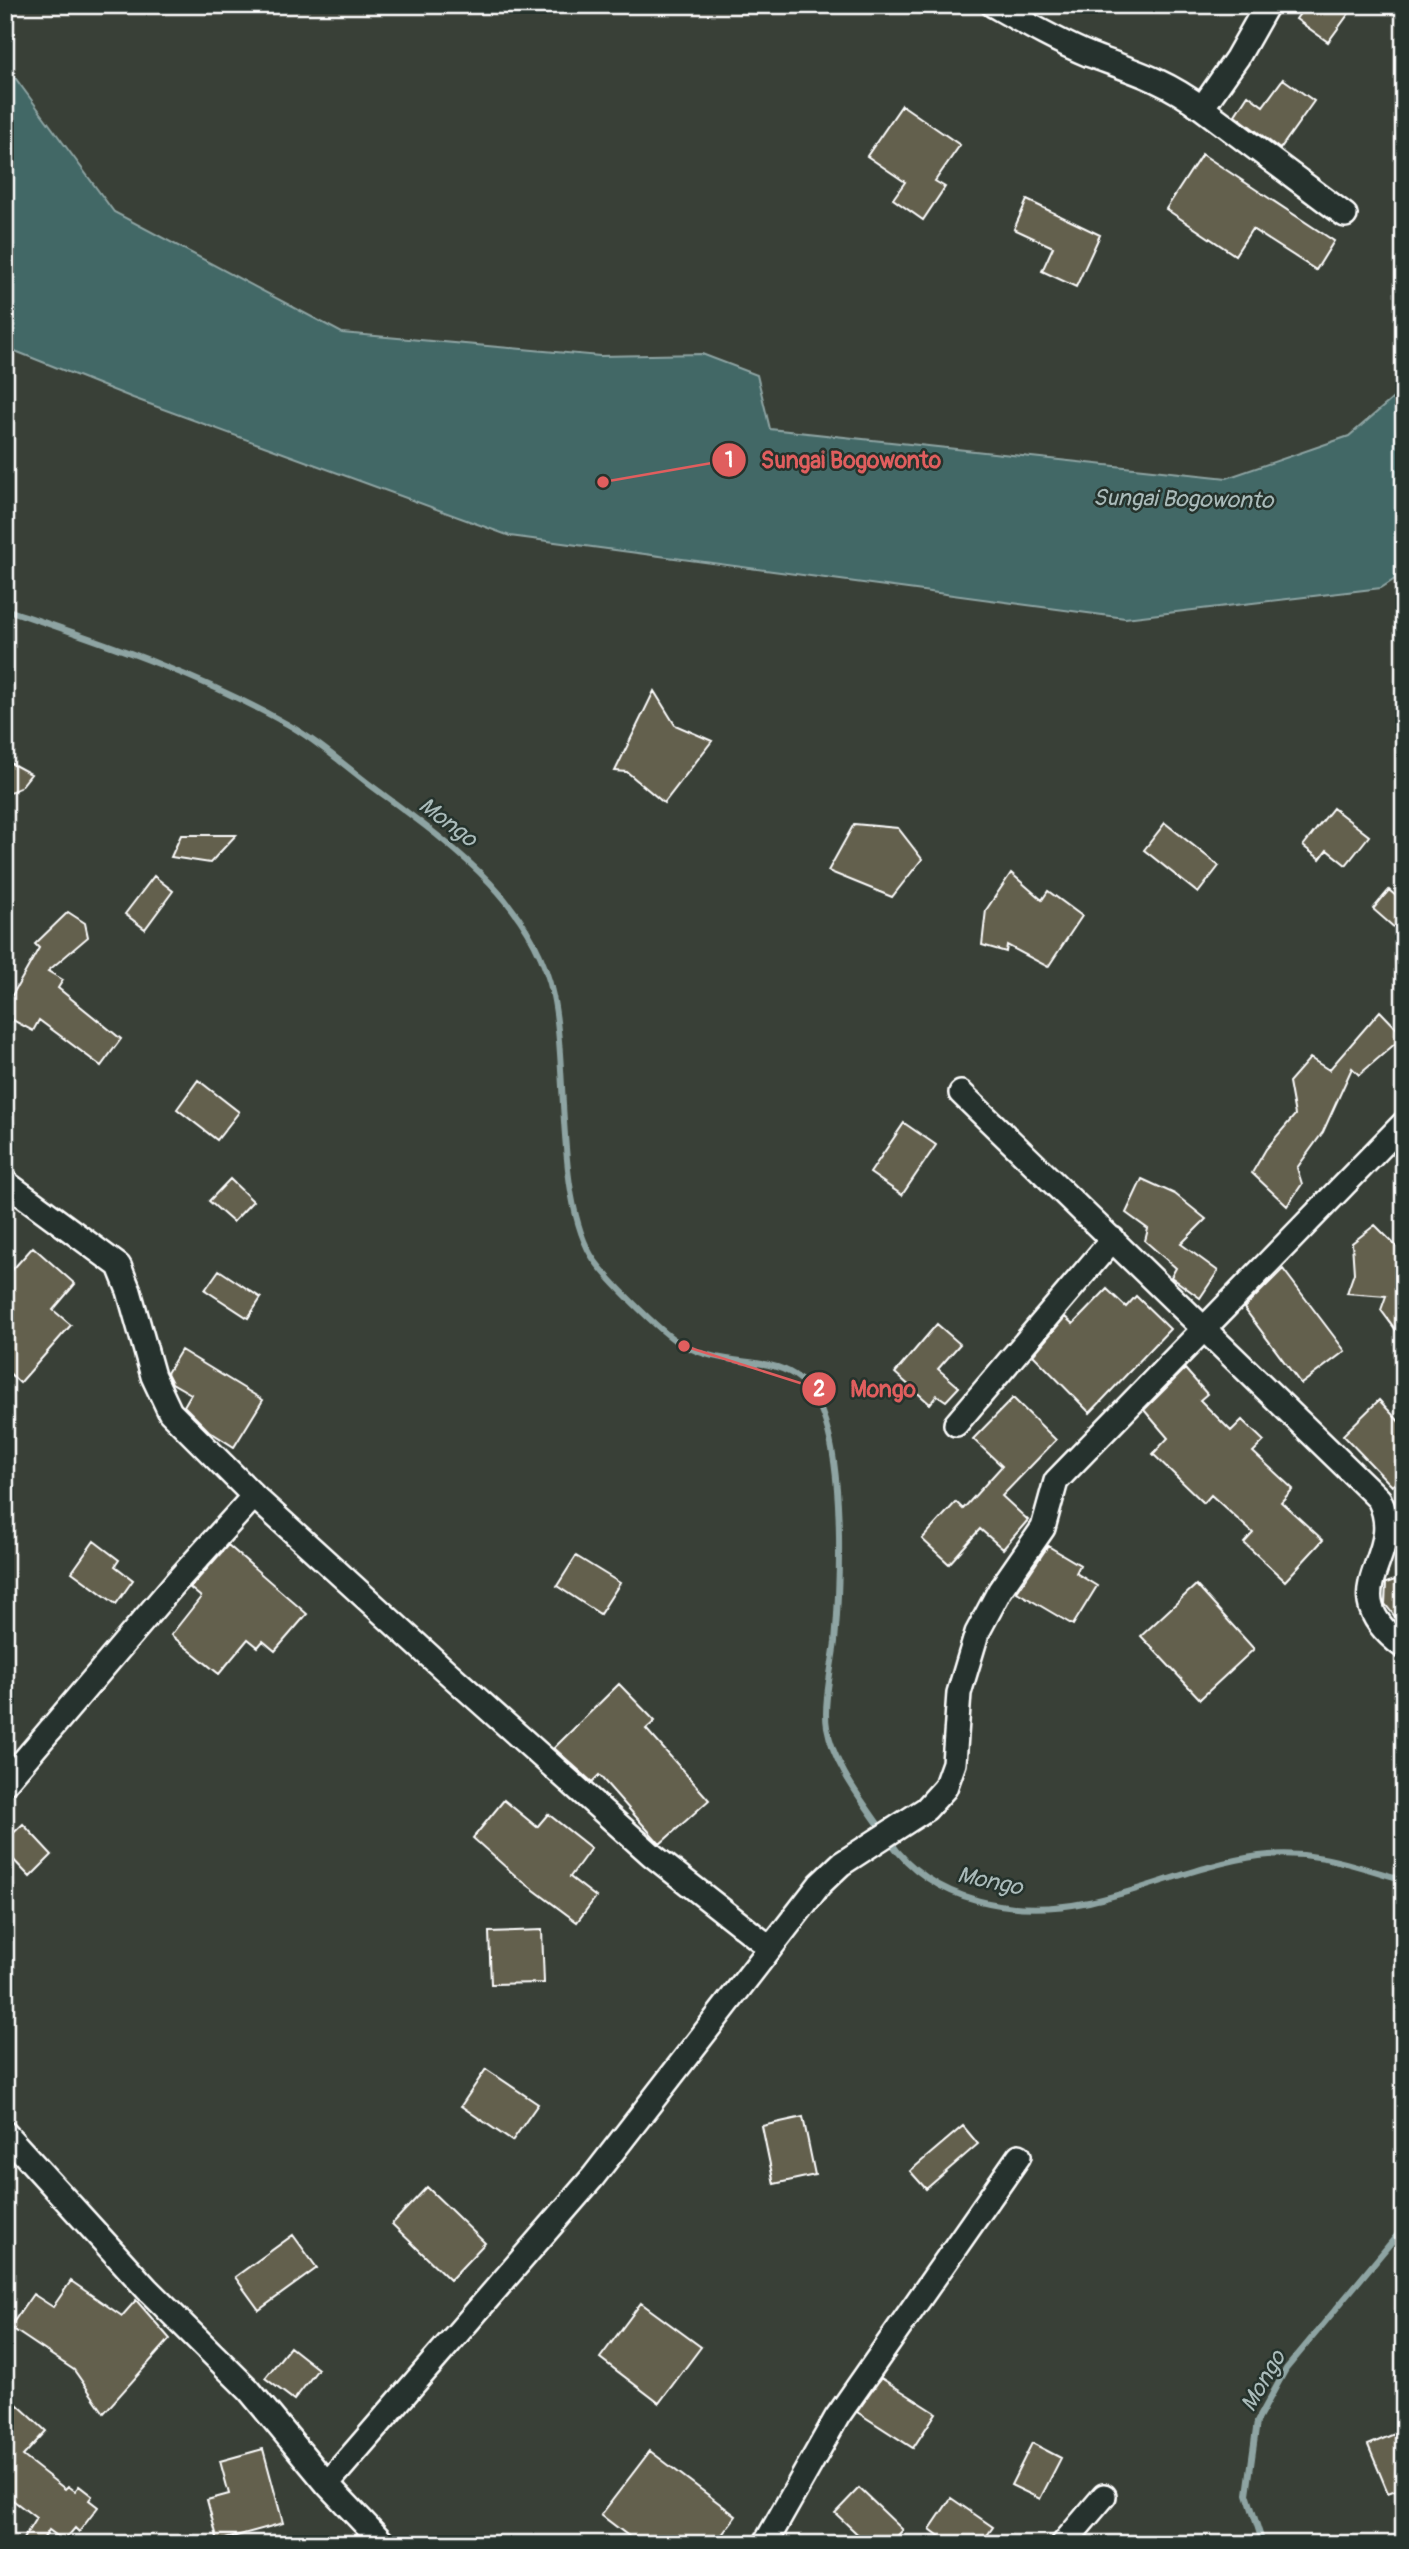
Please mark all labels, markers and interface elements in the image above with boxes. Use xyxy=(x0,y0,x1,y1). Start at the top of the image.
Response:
callout: Sungai Bogowonto xyxy=(712,438,955,482)
text: Sungai Bogowonto xyxy=(761,446,942,475)
text: 1 xyxy=(725,447,733,474)
water label: Sungai Bogowonto xyxy=(1093,483,1275,515)
water label: Mongo xyxy=(413,791,484,854)
callout: Mongo xyxy=(801,1367,930,1411)
text: Mongo xyxy=(850,1375,916,1404)
text: 2 xyxy=(813,1376,825,1403)
water label: Mongo xyxy=(955,1860,1027,1902)
water label: Mongo xyxy=(1234,2344,1293,2417)

